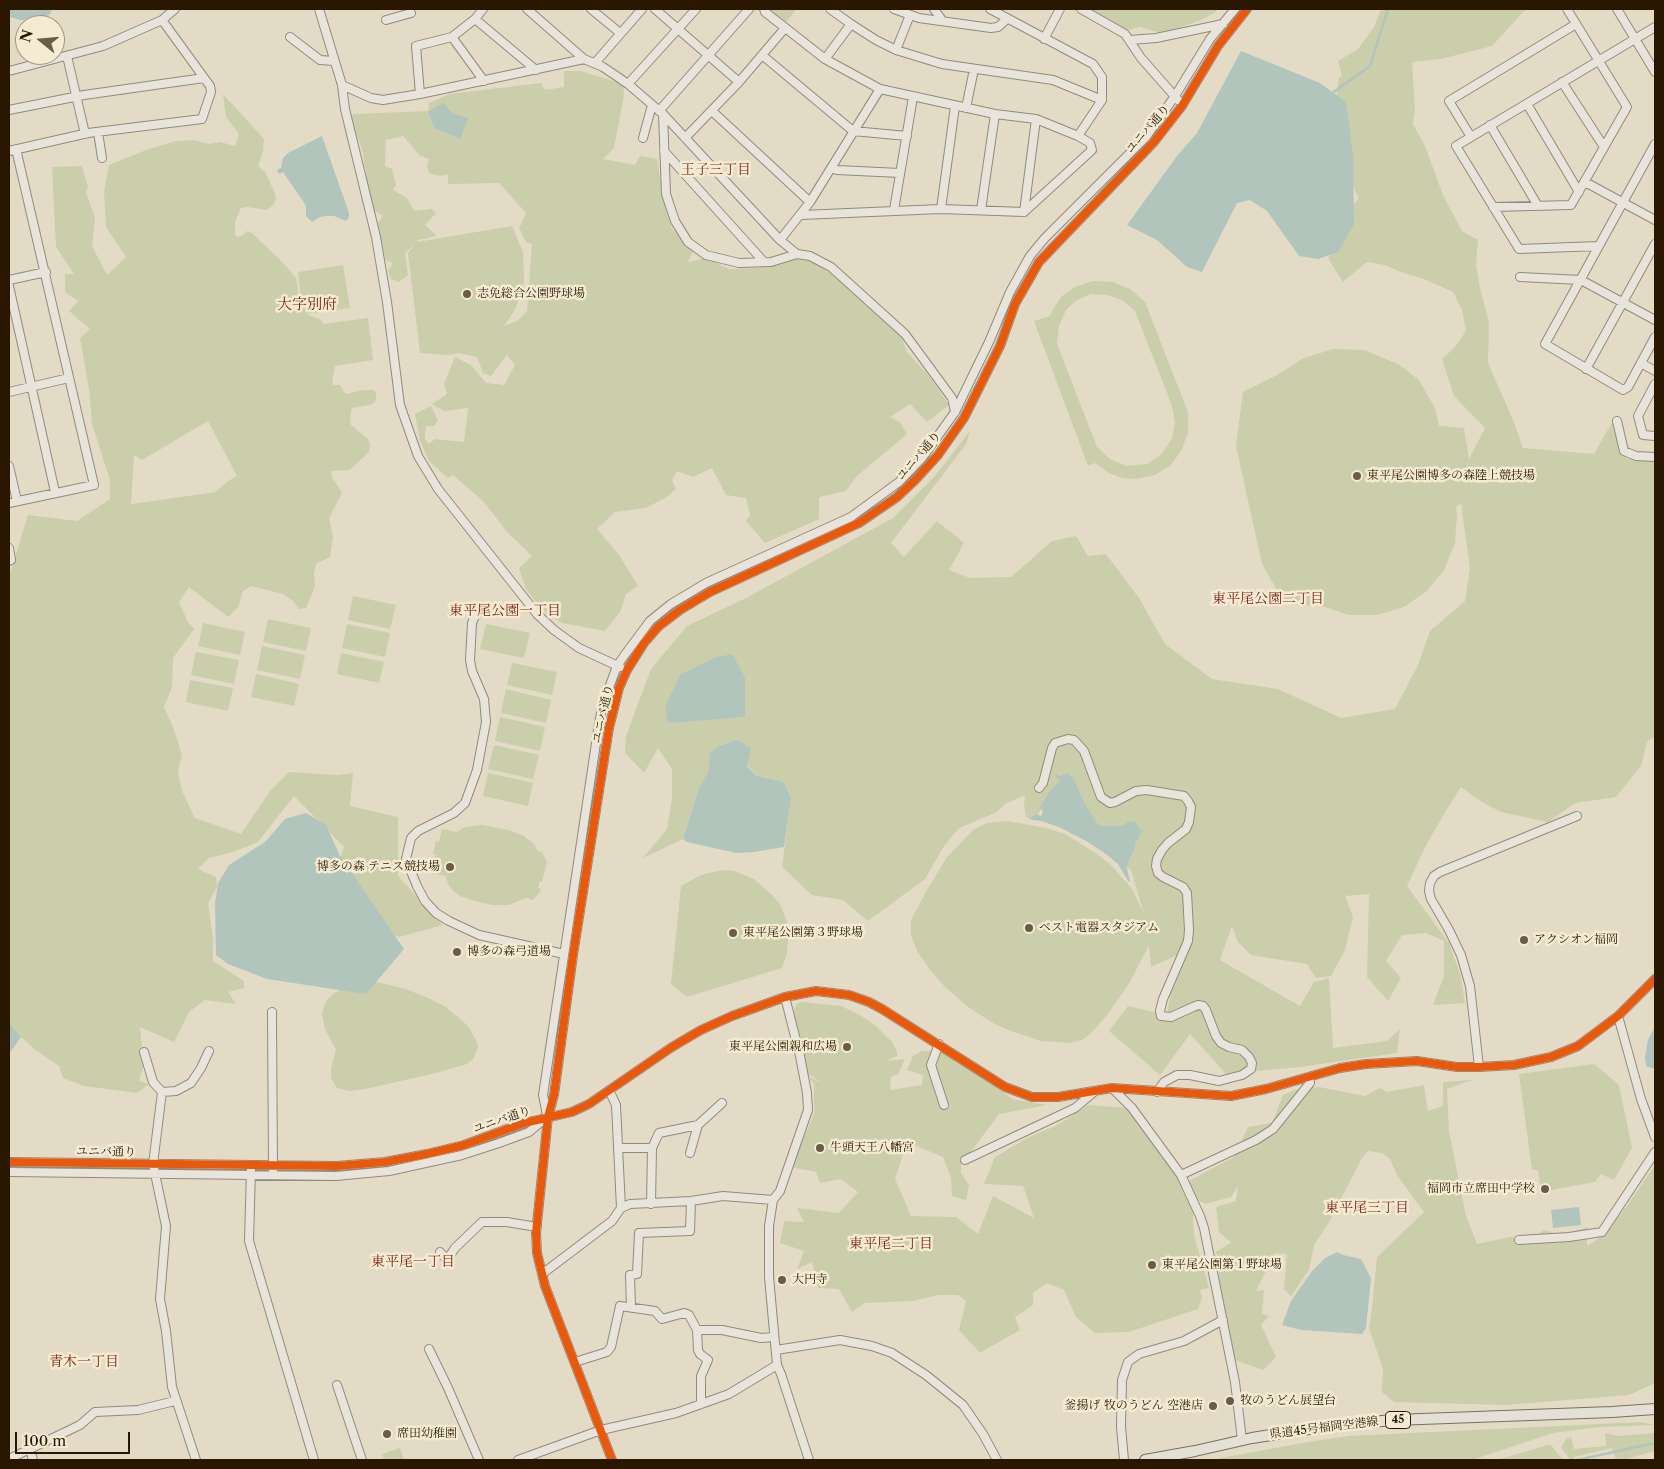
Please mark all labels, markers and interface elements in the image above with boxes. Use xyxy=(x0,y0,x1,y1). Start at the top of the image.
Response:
north arrow xyxy=(15,15,65,65)
text: N xyxy=(16,27,37,44)
street label: ユニバ通り xyxy=(1123,102,1173,156)
district label: 王子三丁目 xyxy=(681,162,751,178)
place label: 志免総合公園野球場 xyxy=(477,287,585,301)
marker: 志免総合公園野球場 xyxy=(461,288,473,300)
district label: 大字別府 xyxy=(277,296,337,314)
street label: ユニバ通り xyxy=(894,429,944,483)
place label: 東平尾公園博多の森陸上競技場 xyxy=(1367,469,1535,483)
marker: 東平尾公園博多の森陸上競技場 xyxy=(1351,470,1363,482)
district label: 東平尾公園二丁目 xyxy=(1212,591,1324,607)
district label: 東平尾公園一丁目 xyxy=(449,603,561,619)
street label: ユニバ通り xyxy=(589,683,617,745)
place label: 博多の森 テニス競技場 xyxy=(317,860,440,874)
marker: 博多の森 テニス競技場 xyxy=(444,861,456,873)
place label: ベスト電器スタジアム xyxy=(1039,921,1159,935)
marker: ベスト電器スタジアム xyxy=(1023,922,1035,934)
place label: 東平尾公園第３野球場 xyxy=(743,926,863,940)
marker: 東平尾公園第３野球場 xyxy=(727,927,739,939)
place label: アクシオン福岡 xyxy=(1534,933,1618,947)
marker: アクシオン福岡 xyxy=(1518,934,1530,946)
place label: 博多の森弓道場 xyxy=(467,945,551,959)
marker: 博多の森弓道場 xyxy=(451,946,463,958)
place label: 東平尾公園親和広場 xyxy=(729,1040,837,1054)
marker: 東平尾公園親和広場 xyxy=(841,1041,853,1053)
street label: ユニバ通り xyxy=(471,1103,533,1137)
place label: 牛頭天王八幡宮 xyxy=(830,1141,914,1155)
marker: 牛頭天王八幡宮 xyxy=(814,1142,826,1154)
street label: ユニバ通り xyxy=(76,1144,136,1160)
place label: 福岡市立席田中学校 xyxy=(1427,1182,1535,1196)
marker: 福岡市立席田中学校 xyxy=(1539,1183,1551,1195)
district label: 東平尾三丁目 xyxy=(1325,1200,1409,1216)
district label: 東平尾二丁目 xyxy=(849,1236,933,1252)
district label: 東平尾一丁目 xyxy=(371,1254,455,1270)
place label: 東平尾公園第１野球場 xyxy=(1162,1258,1282,1272)
marker: 東平尾公園第１野球場 xyxy=(1146,1259,1158,1271)
place label: 大円寺 xyxy=(792,1273,828,1287)
marker: 大円寺 xyxy=(776,1274,788,1286)
district label: 青木一丁目 xyxy=(49,1354,119,1370)
place label: 牧のうどん展望台 xyxy=(1240,1394,1336,1408)
marker: 牧のうどん展望台 xyxy=(1224,1395,1236,1407)
place label: 釜揚げ 牧のうどん 空港店 xyxy=(1065,1399,1203,1413)
marker: 釜揚げ 牧のうどん 空港店 xyxy=(1207,1400,1219,1412)
road number: 45 xyxy=(1386,1412,1410,1428)
street label: 県道45号福岡空港線 xyxy=(1269,1414,1379,1442)
scale bar xyxy=(18,1422,132,1454)
place label: 席田幼稚園 xyxy=(397,1427,457,1441)
marker: 席田幼稚園 xyxy=(381,1428,393,1440)
text: 100 m xyxy=(23,1431,66,1450)

